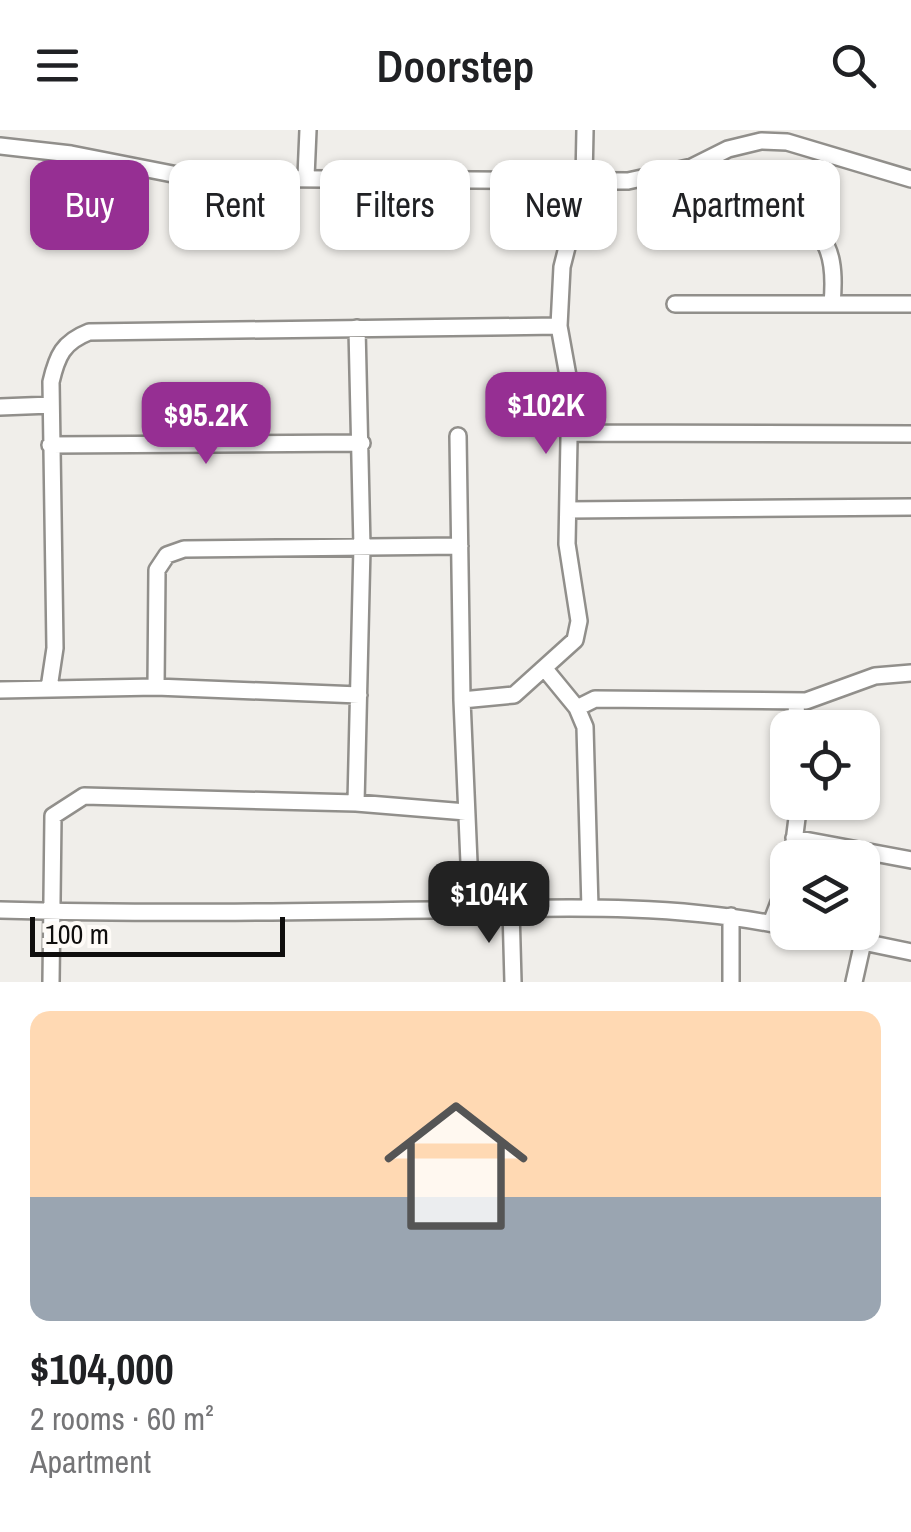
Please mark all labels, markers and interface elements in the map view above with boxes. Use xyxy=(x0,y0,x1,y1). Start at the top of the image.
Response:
text: Doorstep xyxy=(377,35,534,96)
icon: menu xyxy=(30,38,85,93)
icon: search xyxy=(826,38,881,93)
chip: Buy xyxy=(30,160,149,250)
chip: Rent xyxy=(169,160,300,250)
chip: Filters xyxy=(320,160,470,250)
chip: New xyxy=(490,160,617,250)
chip: Apartment xyxy=(637,160,840,250)
pin: $102K xyxy=(476,372,616,457)
pin: $95.2K xyxy=(125,382,287,467)
text: $102K xyxy=(507,383,585,426)
text: $95.2K xyxy=(164,393,248,436)
map controls xyxy=(770,710,880,950)
button: locate xyxy=(770,710,880,820)
button: layers xyxy=(770,840,880,950)
pin: $104K xyxy=(419,861,559,946)
text: $104K xyxy=(450,872,528,915)
scale bar xyxy=(30,912,285,956)
text: 100 m xyxy=(45,915,109,953)
icon: home xyxy=(366,1076,546,1256)
text: $104,000 xyxy=(30,1341,174,1397)
text: 2 rooms · 60 m² xyxy=(30,1397,214,1440)
text: Apartment xyxy=(30,1440,151,1483)

